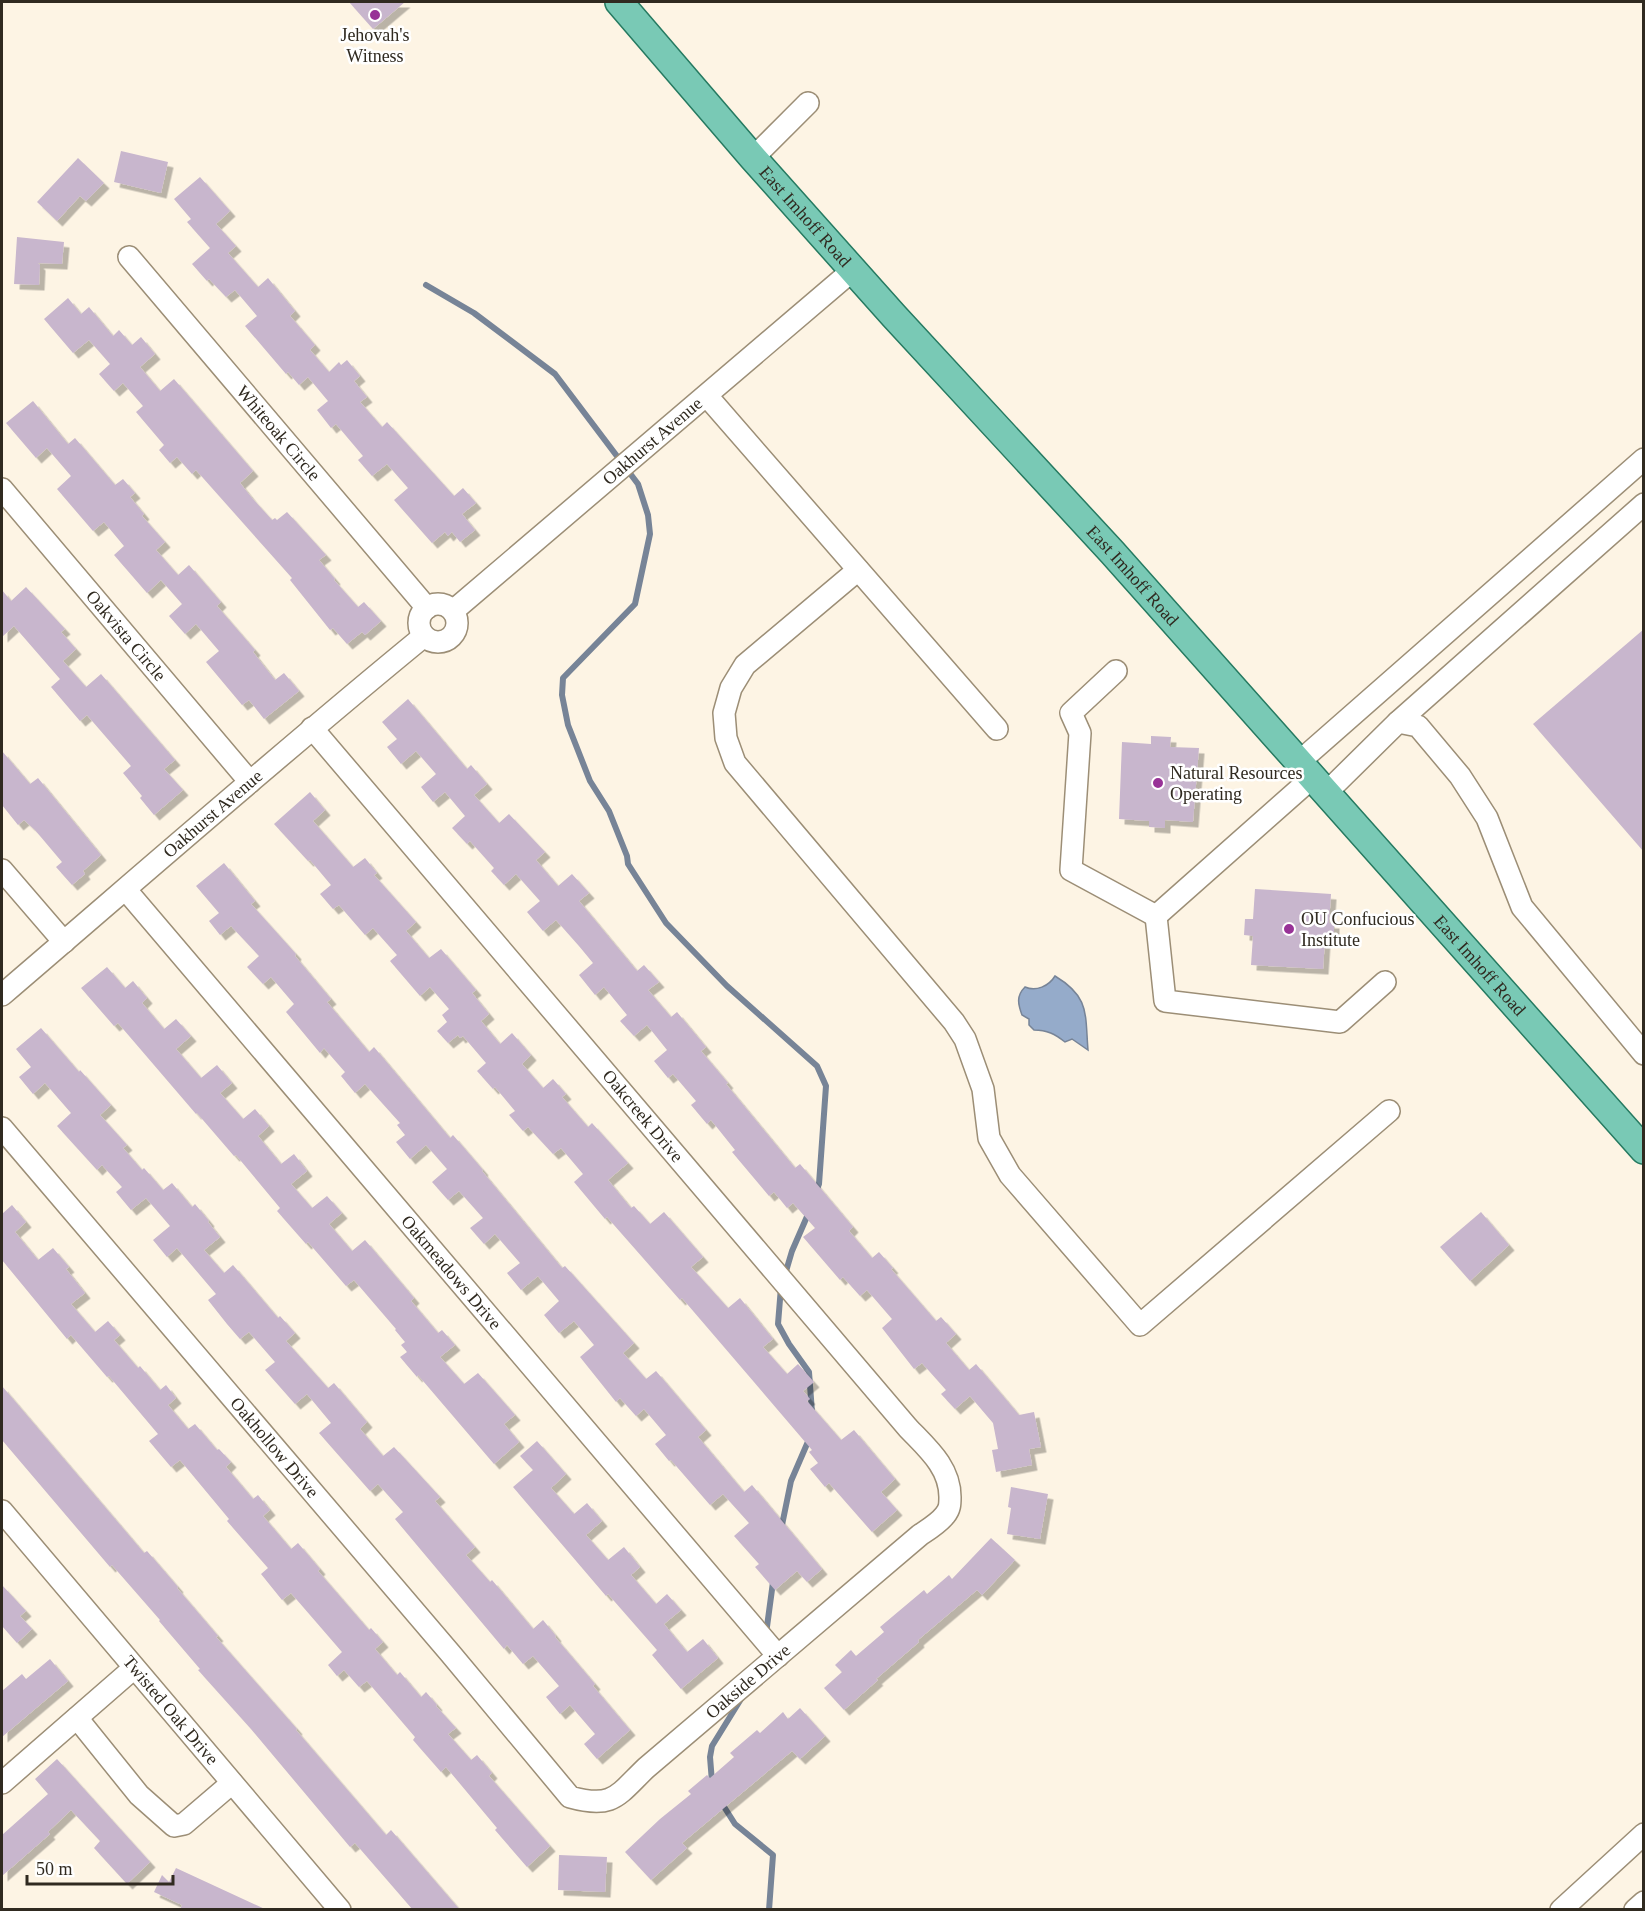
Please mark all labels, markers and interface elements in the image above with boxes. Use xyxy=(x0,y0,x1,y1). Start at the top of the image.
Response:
marker: Jehovah's Witness xyxy=(368,8,382,22)
place label: Jehovah's Witness xyxy=(340,25,410,66)
street label: East Imhoff Road xyxy=(755,162,855,271)
street label: Whiteoak Circle xyxy=(233,381,325,485)
street label: Oakhurst Avenue xyxy=(599,393,706,489)
street label: East Imhoff Road xyxy=(1083,521,1183,630)
street label: Oakvista Circle xyxy=(82,586,170,685)
place label: Natural Resources Operating xyxy=(1170,763,1302,804)
street label: Oakhurst Avenue xyxy=(159,766,266,862)
marker: Natural Resources Operating xyxy=(1151,776,1165,790)
place label: OU Confucious Institute xyxy=(1301,909,1415,950)
street label: East Imhoff Road xyxy=(1430,911,1530,1020)
marker: OU Confucious Institute xyxy=(1282,922,1296,936)
street label: Oakcreek Drive xyxy=(599,1066,687,1166)
street label: Oakmeadows Drive xyxy=(397,1211,506,1333)
street label: Oakhollow Drive xyxy=(226,1393,323,1502)
street label: Oakside Drive xyxy=(702,1640,794,1723)
street label: Twisted Oak Drive xyxy=(119,1651,223,1769)
scale bar xyxy=(27,1848,172,1886)
text: 50 m xyxy=(36,1859,73,1879)

